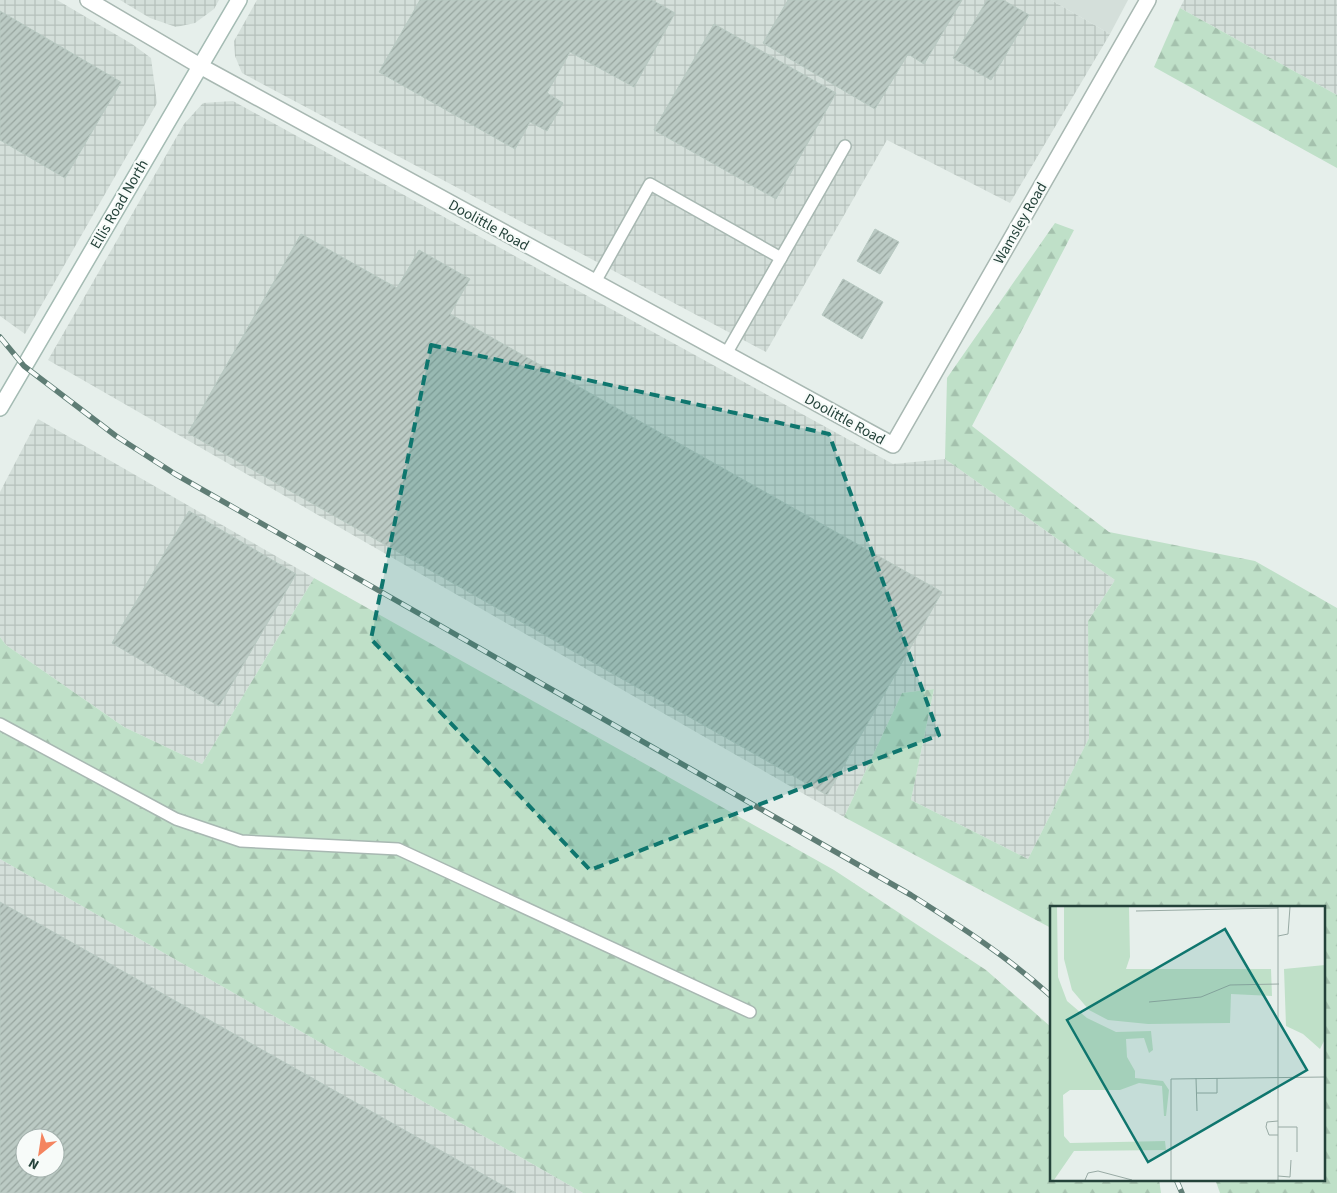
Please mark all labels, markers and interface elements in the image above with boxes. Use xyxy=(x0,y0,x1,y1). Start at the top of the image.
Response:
street label: Ellis Road North xyxy=(85,156,154,253)
street label: Wamsley Road xyxy=(988,178,1052,268)
street label: Doolittle Road xyxy=(445,195,533,256)
street label: Doolittle Road xyxy=(801,389,889,450)
inset map xyxy=(1050,906,1324,1180)
north arrow xyxy=(15,1128,65,1178)
text: N xyxy=(25,1152,43,1174)

